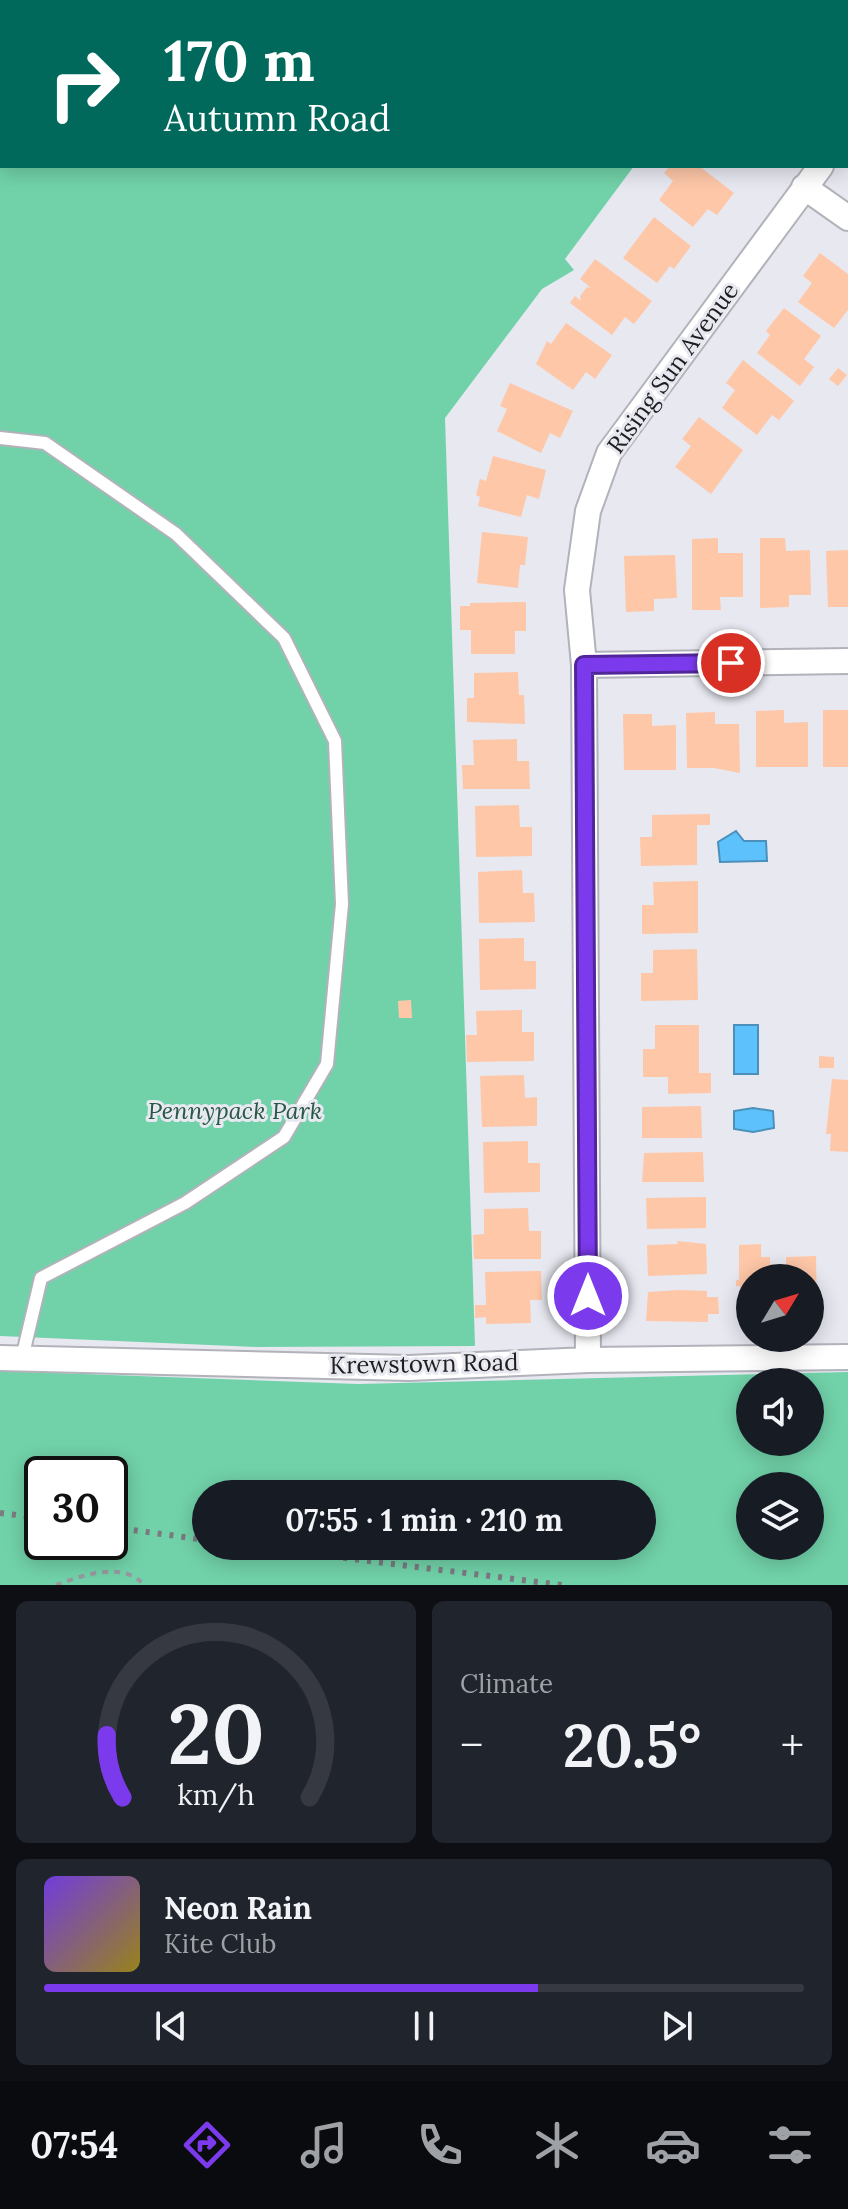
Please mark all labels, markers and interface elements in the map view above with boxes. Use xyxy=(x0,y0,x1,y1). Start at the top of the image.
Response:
text: 170 m xyxy=(164,25,315,96)
icon: right xyxy=(32,32,136,136)
text: Autumn Road xyxy=(164,95,390,141)
street label: Rising Sun Avenue xyxy=(600,276,745,459)
pin xyxy=(697,629,765,697)
icon: arrive xyxy=(709,641,753,685)
park label: Pennypack Park xyxy=(148,1095,322,1126)
position arrow xyxy=(546,1254,630,1338)
north arrow xyxy=(736,1264,824,1352)
map controls xyxy=(736,1264,824,1560)
street label: Krewstown Road xyxy=(329,1346,519,1381)
button: sound xyxy=(736,1368,824,1456)
speed limit sign: 30 xyxy=(24,1456,128,1560)
button: layers xyxy=(736,1472,824,1560)
text: 07:55 · 1 min · 210 m xyxy=(285,1501,563,1539)
text: Climate xyxy=(460,1667,553,1700)
text: 20 xyxy=(167,1680,265,1787)
text: 20.5° xyxy=(563,1707,701,1783)
text: − xyxy=(460,1717,483,1773)
text: + xyxy=(781,1717,804,1773)
text: km/h xyxy=(177,1776,255,1813)
text: Neon Rain xyxy=(164,1889,312,1927)
text: Kite Club xyxy=(164,1927,276,1960)
icon: previous xyxy=(149,2004,193,2048)
icon: pause xyxy=(402,2004,446,2048)
icon: next xyxy=(655,2004,699,2048)
icon: directions xyxy=(179,2117,235,2173)
icon: music xyxy=(296,2117,352,2173)
icon: phone xyxy=(412,2117,468,2173)
icon: climate xyxy=(529,2117,585,2173)
icon: car xyxy=(645,2117,701,2173)
icon: filters xyxy=(762,2117,818,2173)
text: 07:54 xyxy=(30,2122,119,2168)

